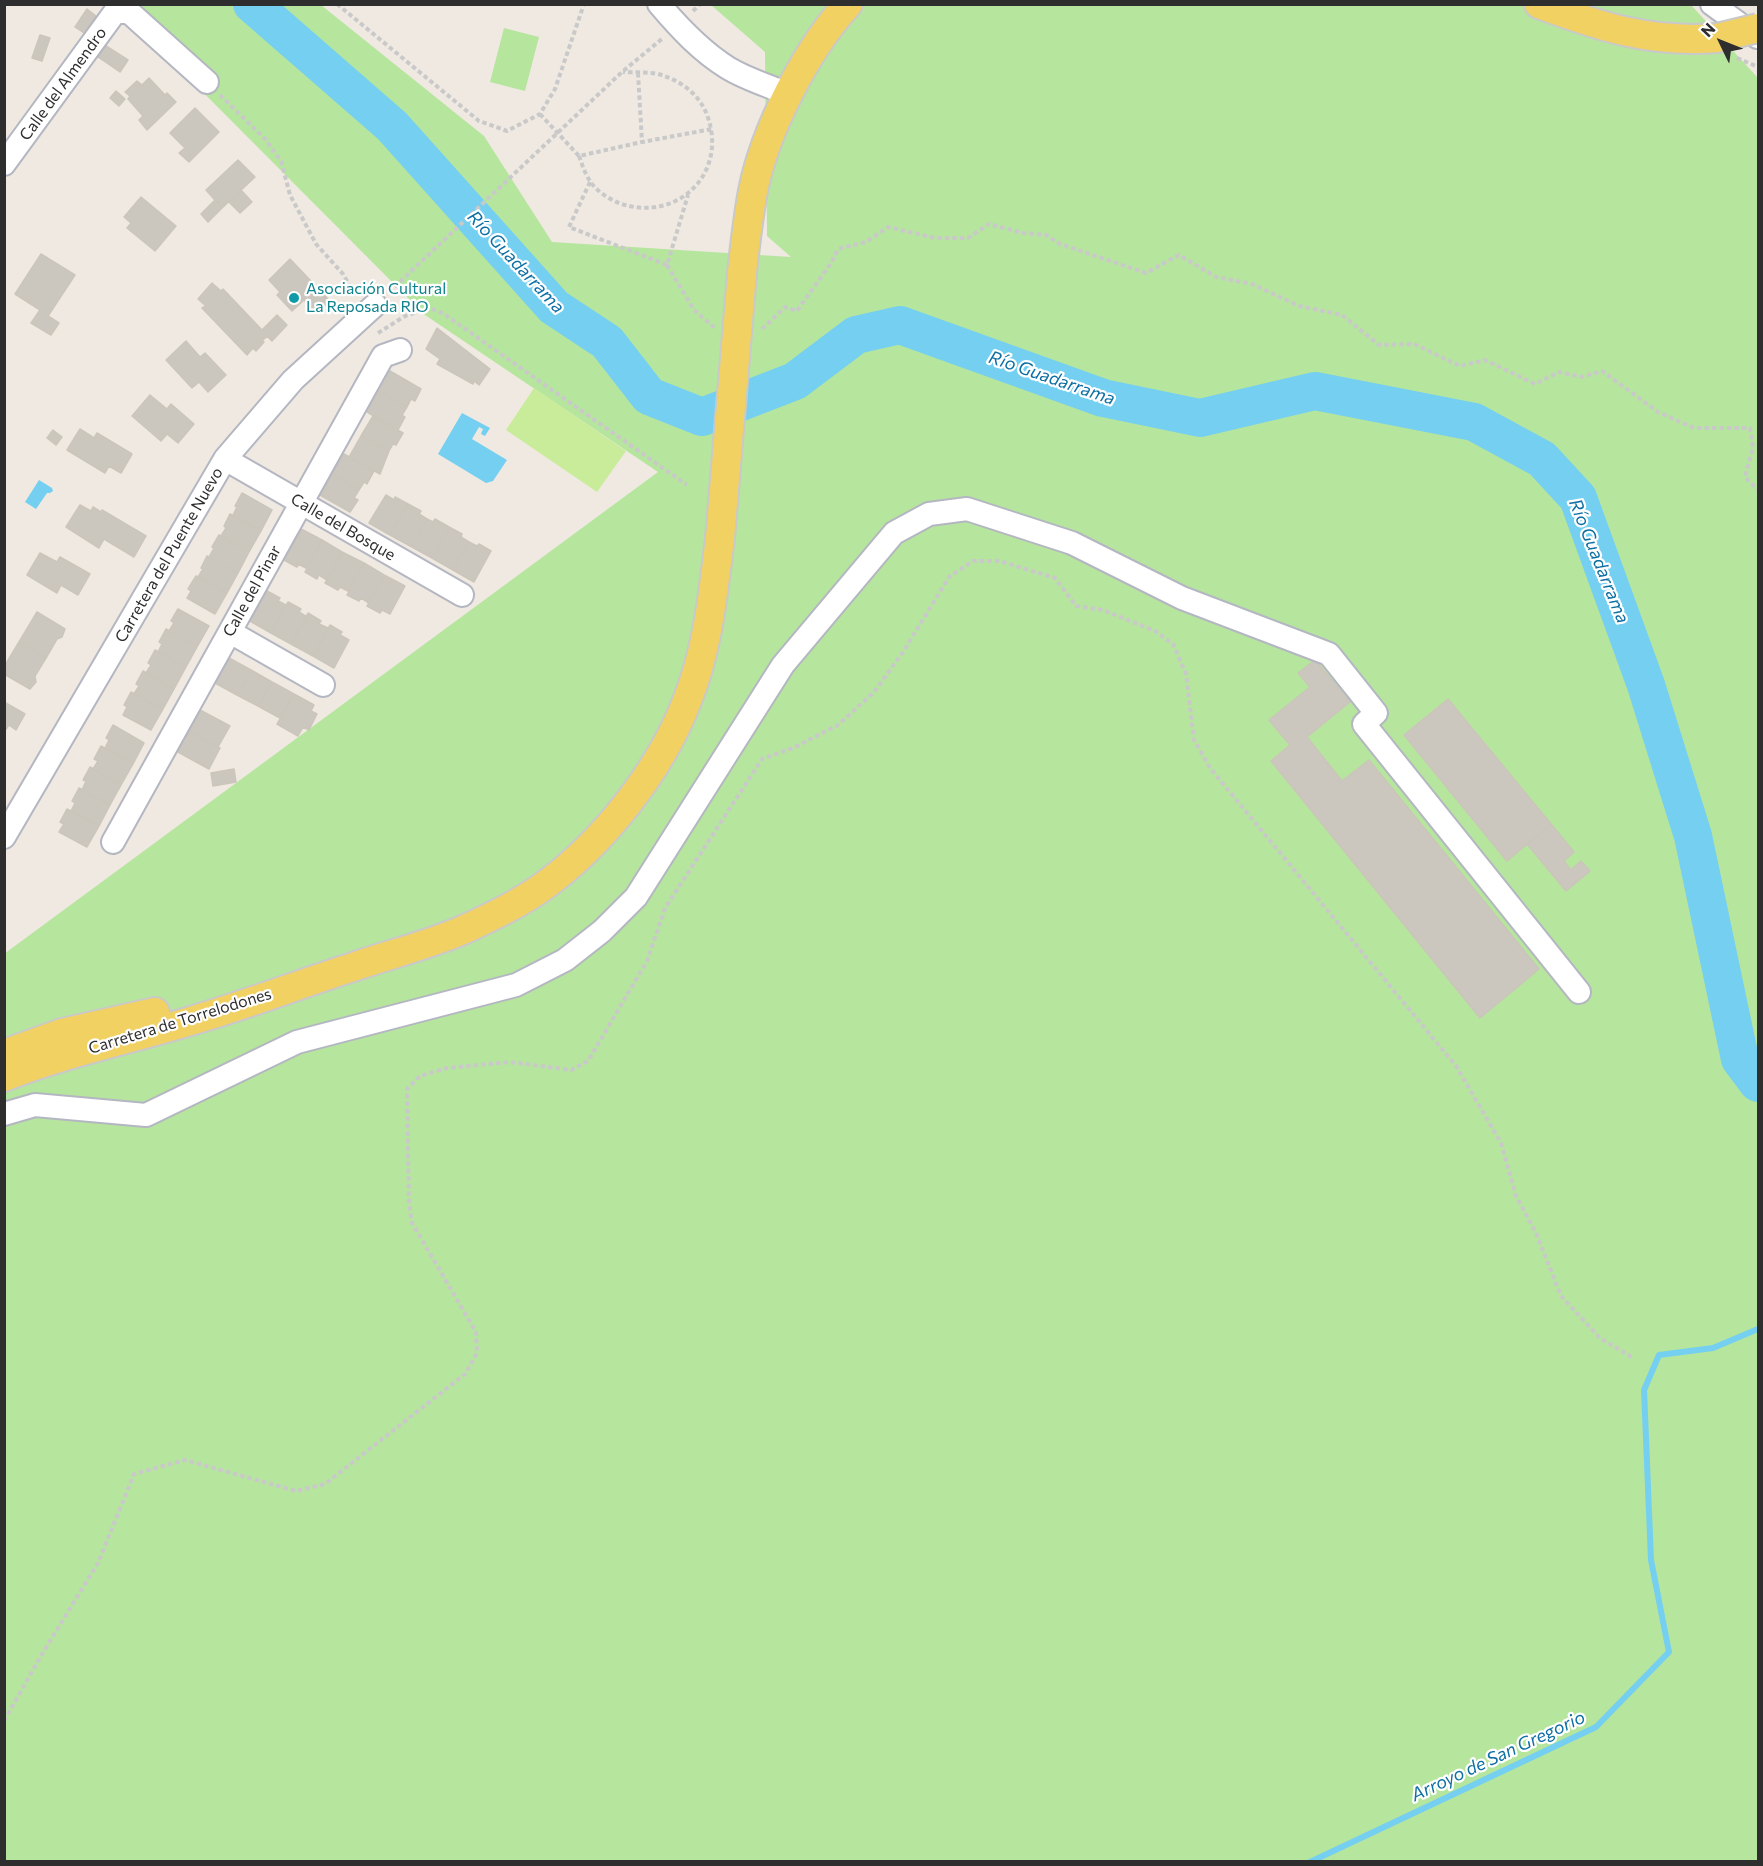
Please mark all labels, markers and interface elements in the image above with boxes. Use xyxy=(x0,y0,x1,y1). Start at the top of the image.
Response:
north arrow xyxy=(1691,12,1751,72)
text: N xyxy=(1696,19,1719,40)
street label: Calle del Almendro xyxy=(15,24,111,144)
water label: Río Guadarrama xyxy=(463,206,569,318)
place label: Asociación Cultural La Reposada RIO xyxy=(306,279,446,317)
marker: Asociación Cultural La Reposada RIO xyxy=(287,291,301,305)
water label: Río Guadarrama xyxy=(986,346,1118,410)
street label: Carretera del Puente Nuevo xyxy=(111,464,227,646)
street label: Calle del Bosque xyxy=(287,489,399,565)
water label: Río Guadarrama xyxy=(1564,496,1634,626)
street label: Calle del Pinar xyxy=(219,542,285,640)
street label: Carretera de Torrelodones xyxy=(86,984,274,1058)
water label: Arroyo de San Gregorio xyxy=(1408,1706,1588,1806)

